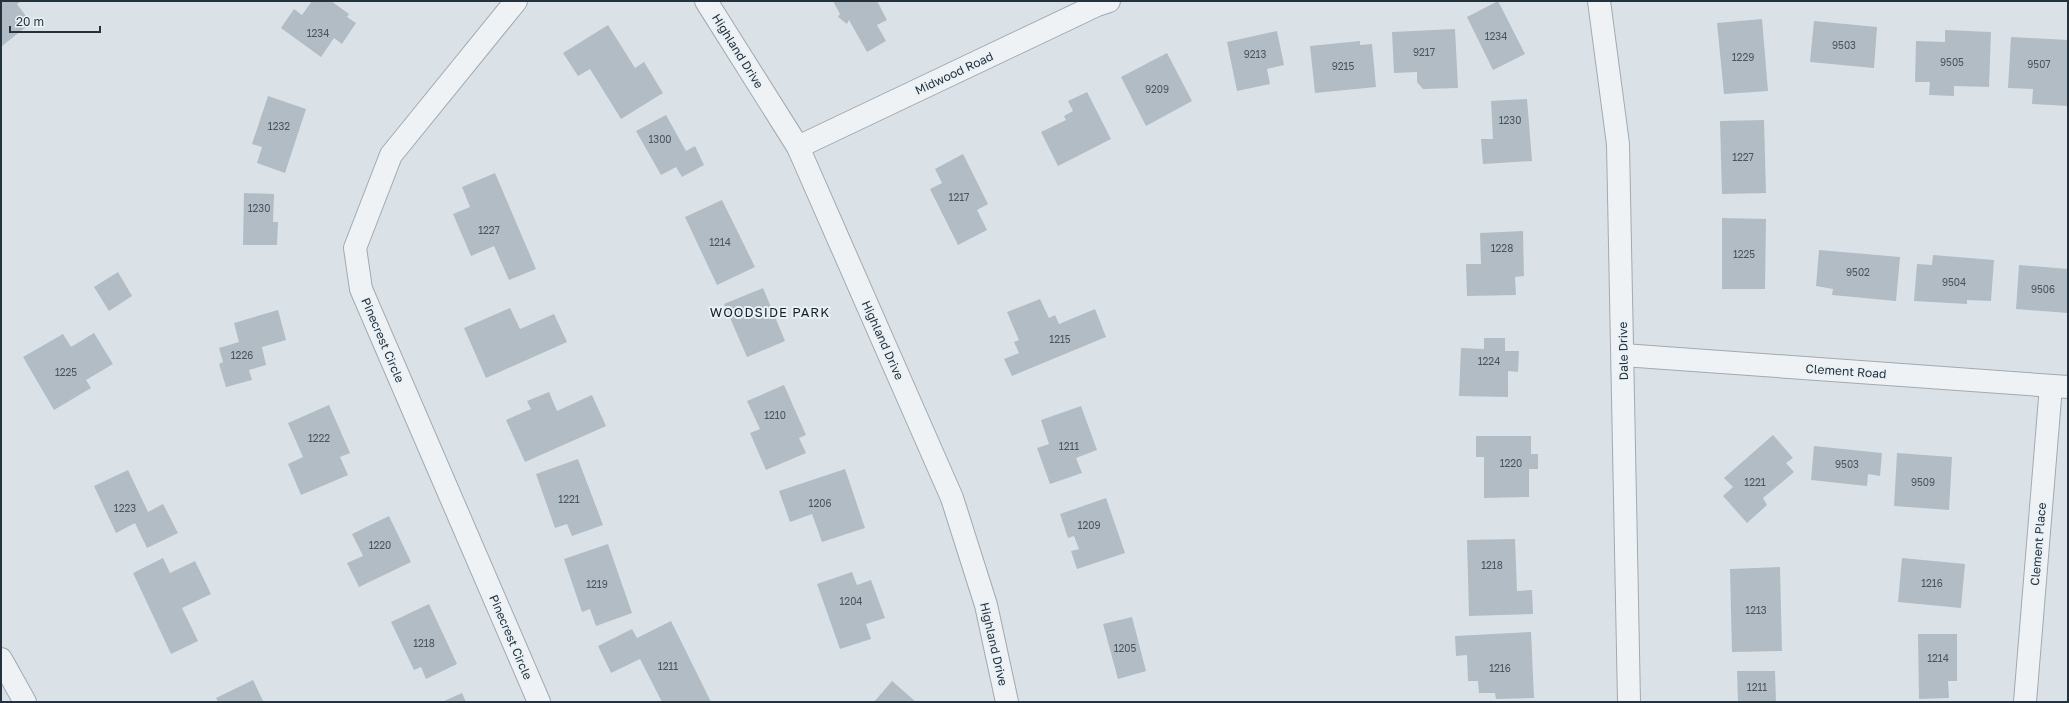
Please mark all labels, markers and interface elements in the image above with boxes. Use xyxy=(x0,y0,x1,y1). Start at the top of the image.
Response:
scale bar xyxy=(10,8,100,34)
street label: Highland Drive xyxy=(709,11,767,91)
text: 20 m xyxy=(16,14,44,29)
house number: 1234 xyxy=(307,27,329,39)
house number: 1234 xyxy=(1485,30,1507,42)
house number: 9503 xyxy=(1832,39,1856,51)
house number: 9217 xyxy=(1413,46,1435,58)
street label: Midwood Road xyxy=(912,48,996,98)
house number: 9213 xyxy=(1244,48,1266,60)
house number: 1229 xyxy=(1732,51,1754,63)
house number: 9505 xyxy=(1940,56,1964,68)
house number: 9507 xyxy=(2027,58,2051,70)
house number: 9215 xyxy=(1332,60,1354,72)
house number: 9209 xyxy=(1145,83,1169,95)
house number: 1230 xyxy=(1499,114,1521,126)
house number: 1232 xyxy=(268,120,290,132)
house number: 1300 xyxy=(648,133,672,145)
house number: 1227 xyxy=(1732,151,1754,163)
house number: 1217 xyxy=(949,191,969,203)
house number: 1230 xyxy=(248,202,270,214)
house number: 1227 xyxy=(478,224,500,236)
house number: 1214 xyxy=(709,236,731,248)
house number: 1228 xyxy=(1491,242,1513,254)
house number: 1225 xyxy=(1733,248,1755,260)
house number: 9502 xyxy=(1846,266,1870,278)
house number: 9504 xyxy=(1942,276,1966,288)
house number: 9506 xyxy=(2031,283,2055,295)
street label: Pinecrest Circle xyxy=(358,295,408,385)
street label: Highland Drive xyxy=(859,298,907,382)
district label: WOODSIDE PARK xyxy=(710,304,830,320)
street label: Dale Drive xyxy=(1615,322,1631,380)
house number: 1215 xyxy=(1049,333,1071,345)
house number: 1226 xyxy=(231,349,253,361)
house number: 1224 xyxy=(1478,355,1500,367)
street label: Clement Road xyxy=(1805,361,1887,381)
house number: 1225 xyxy=(55,366,77,378)
house number: 1210 xyxy=(764,409,786,421)
house number: 1222 xyxy=(308,432,330,444)
house number: 1211 xyxy=(1059,440,1079,452)
house number: 1220 xyxy=(1500,457,1522,469)
house number: 9503 xyxy=(1835,458,1859,470)
house number: 1221 xyxy=(1744,476,1766,488)
house number: 9509 xyxy=(1911,476,1935,488)
house number: 1221 xyxy=(558,493,580,505)
house number: 1206 xyxy=(809,497,831,509)
house number: 1223 xyxy=(114,502,136,514)
street label: Clement Place xyxy=(2027,502,2049,586)
house number: 1209 xyxy=(1078,519,1100,531)
house number: 1220 xyxy=(369,539,391,551)
house number: 1218 xyxy=(1481,559,1503,571)
house number: 1216 xyxy=(1921,577,1943,589)
house number: 1219 xyxy=(586,578,608,590)
street label: Pinecrest Circle xyxy=(486,592,536,682)
house number: 1204 xyxy=(840,595,862,607)
street label: Highland Drive xyxy=(977,601,1011,687)
house number: 1213 xyxy=(1745,604,1767,616)
house number: 1218 xyxy=(413,637,435,649)
house number: 1205 xyxy=(1114,642,1137,654)
house number: 1214 xyxy=(1927,652,1949,664)
house number: 1211 xyxy=(658,660,678,672)
house number: 1216 xyxy=(1489,662,1511,674)
house number: 1211 xyxy=(1747,681,1767,693)

